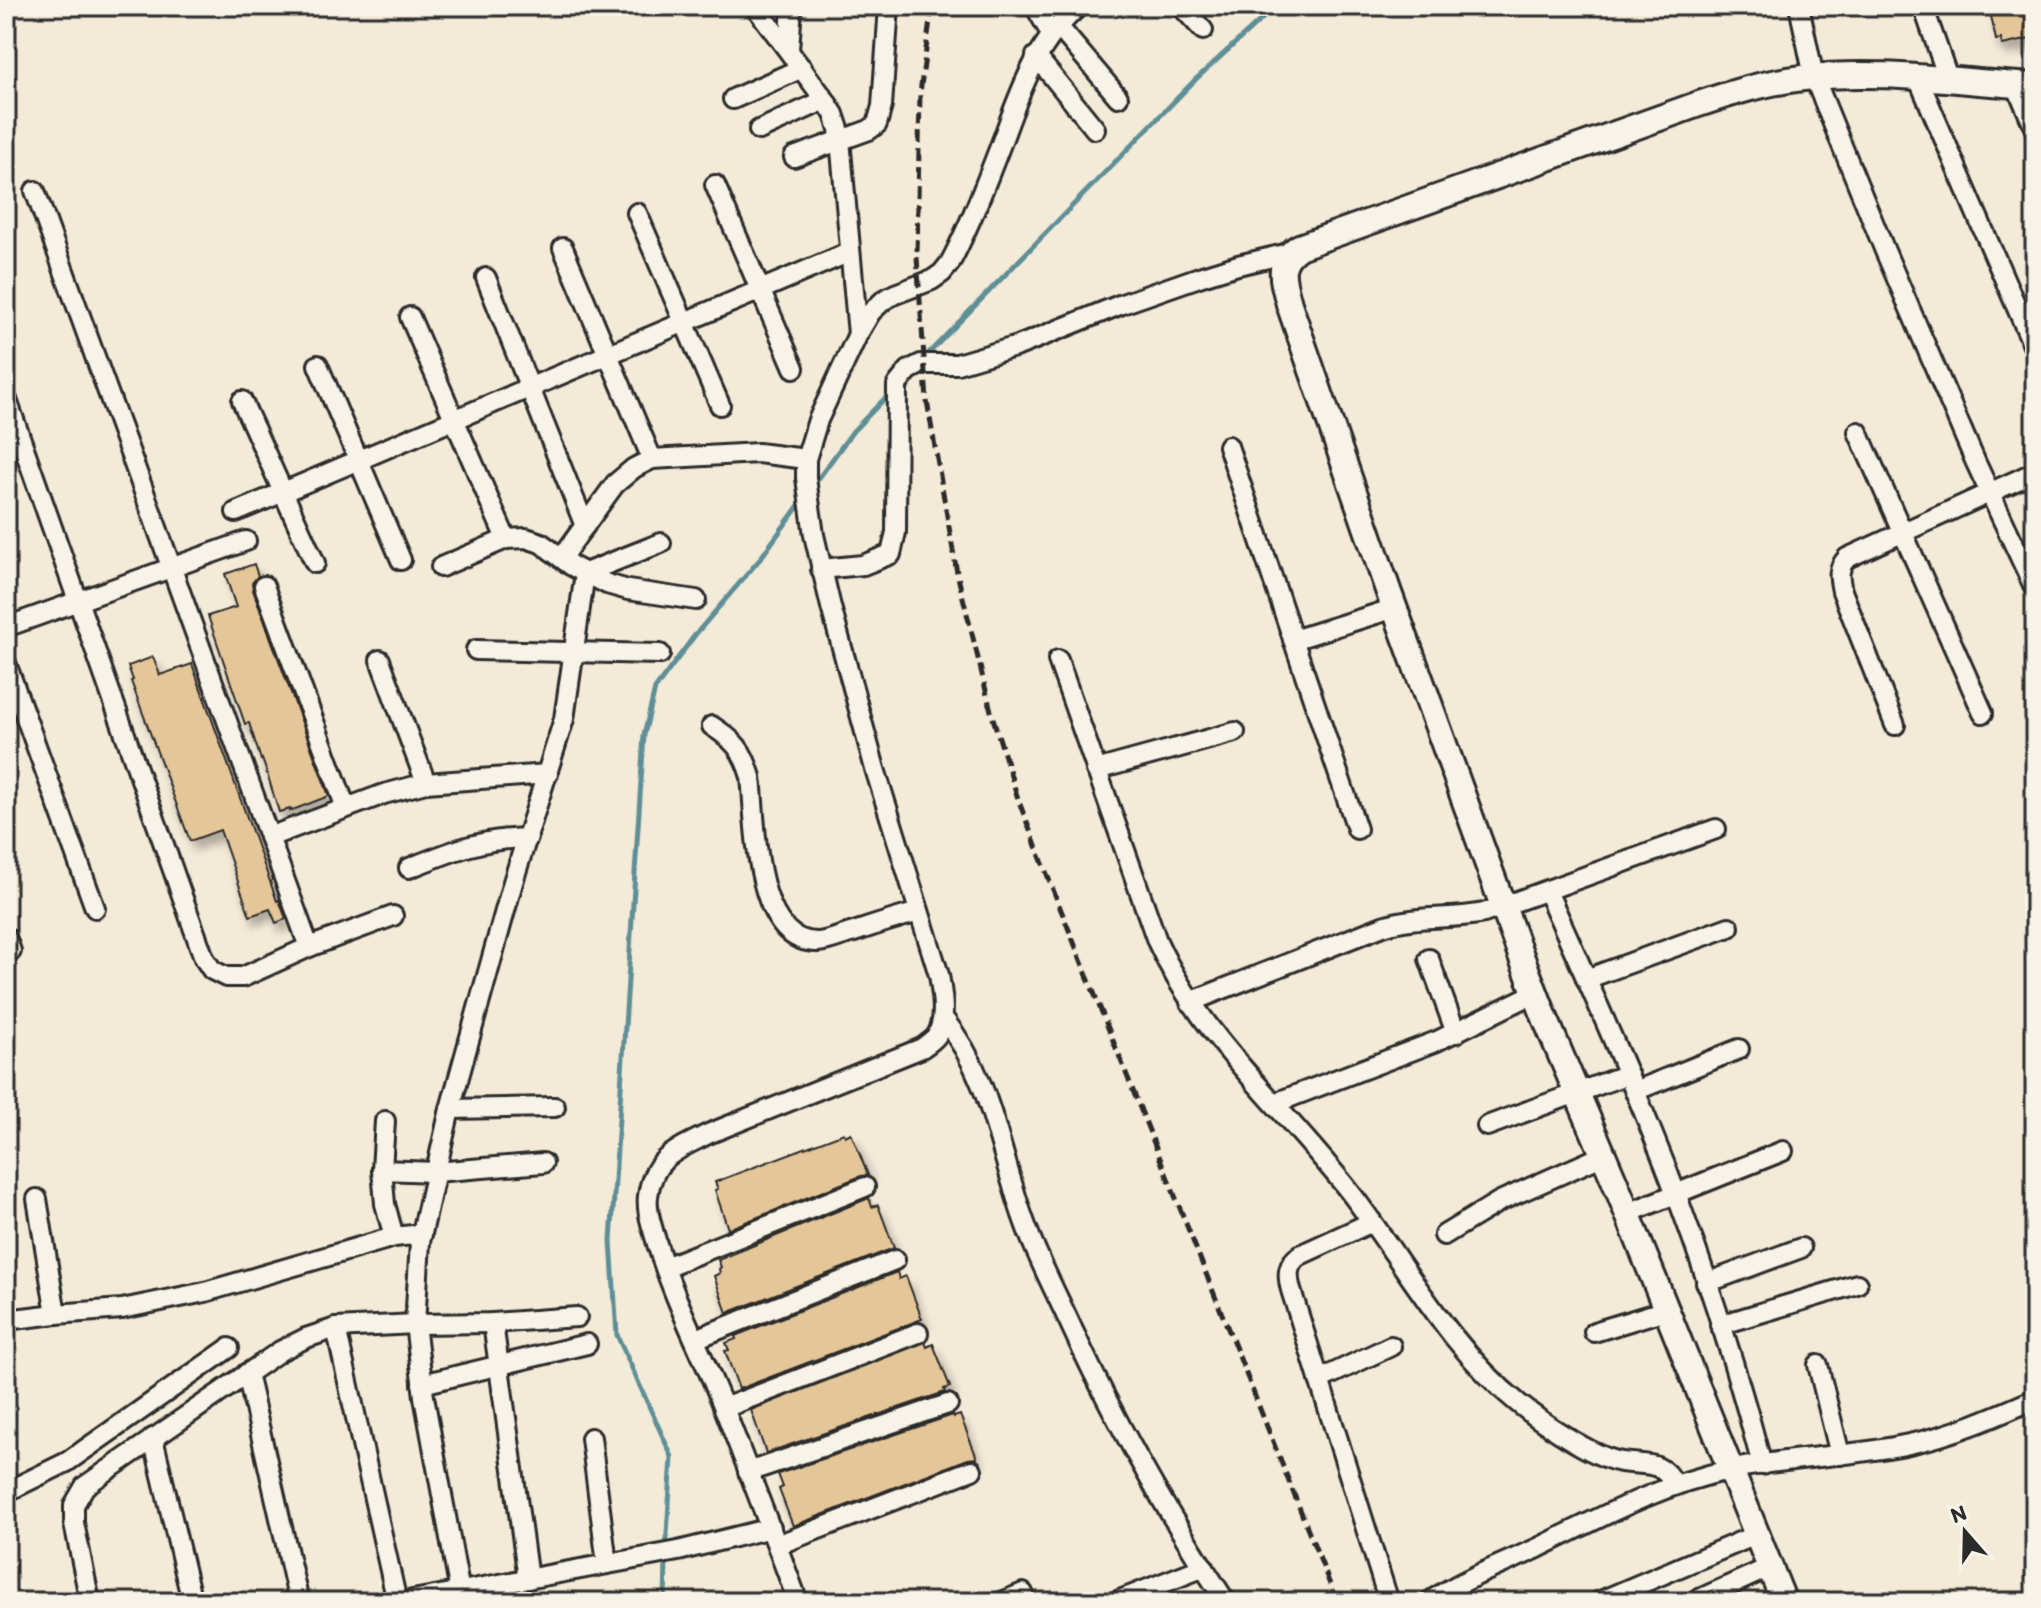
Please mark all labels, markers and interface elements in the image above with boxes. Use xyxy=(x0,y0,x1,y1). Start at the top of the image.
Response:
north arrow xyxy=(1925,1492,2005,1572)
text: N xyxy=(1947,1498,1970,1529)

